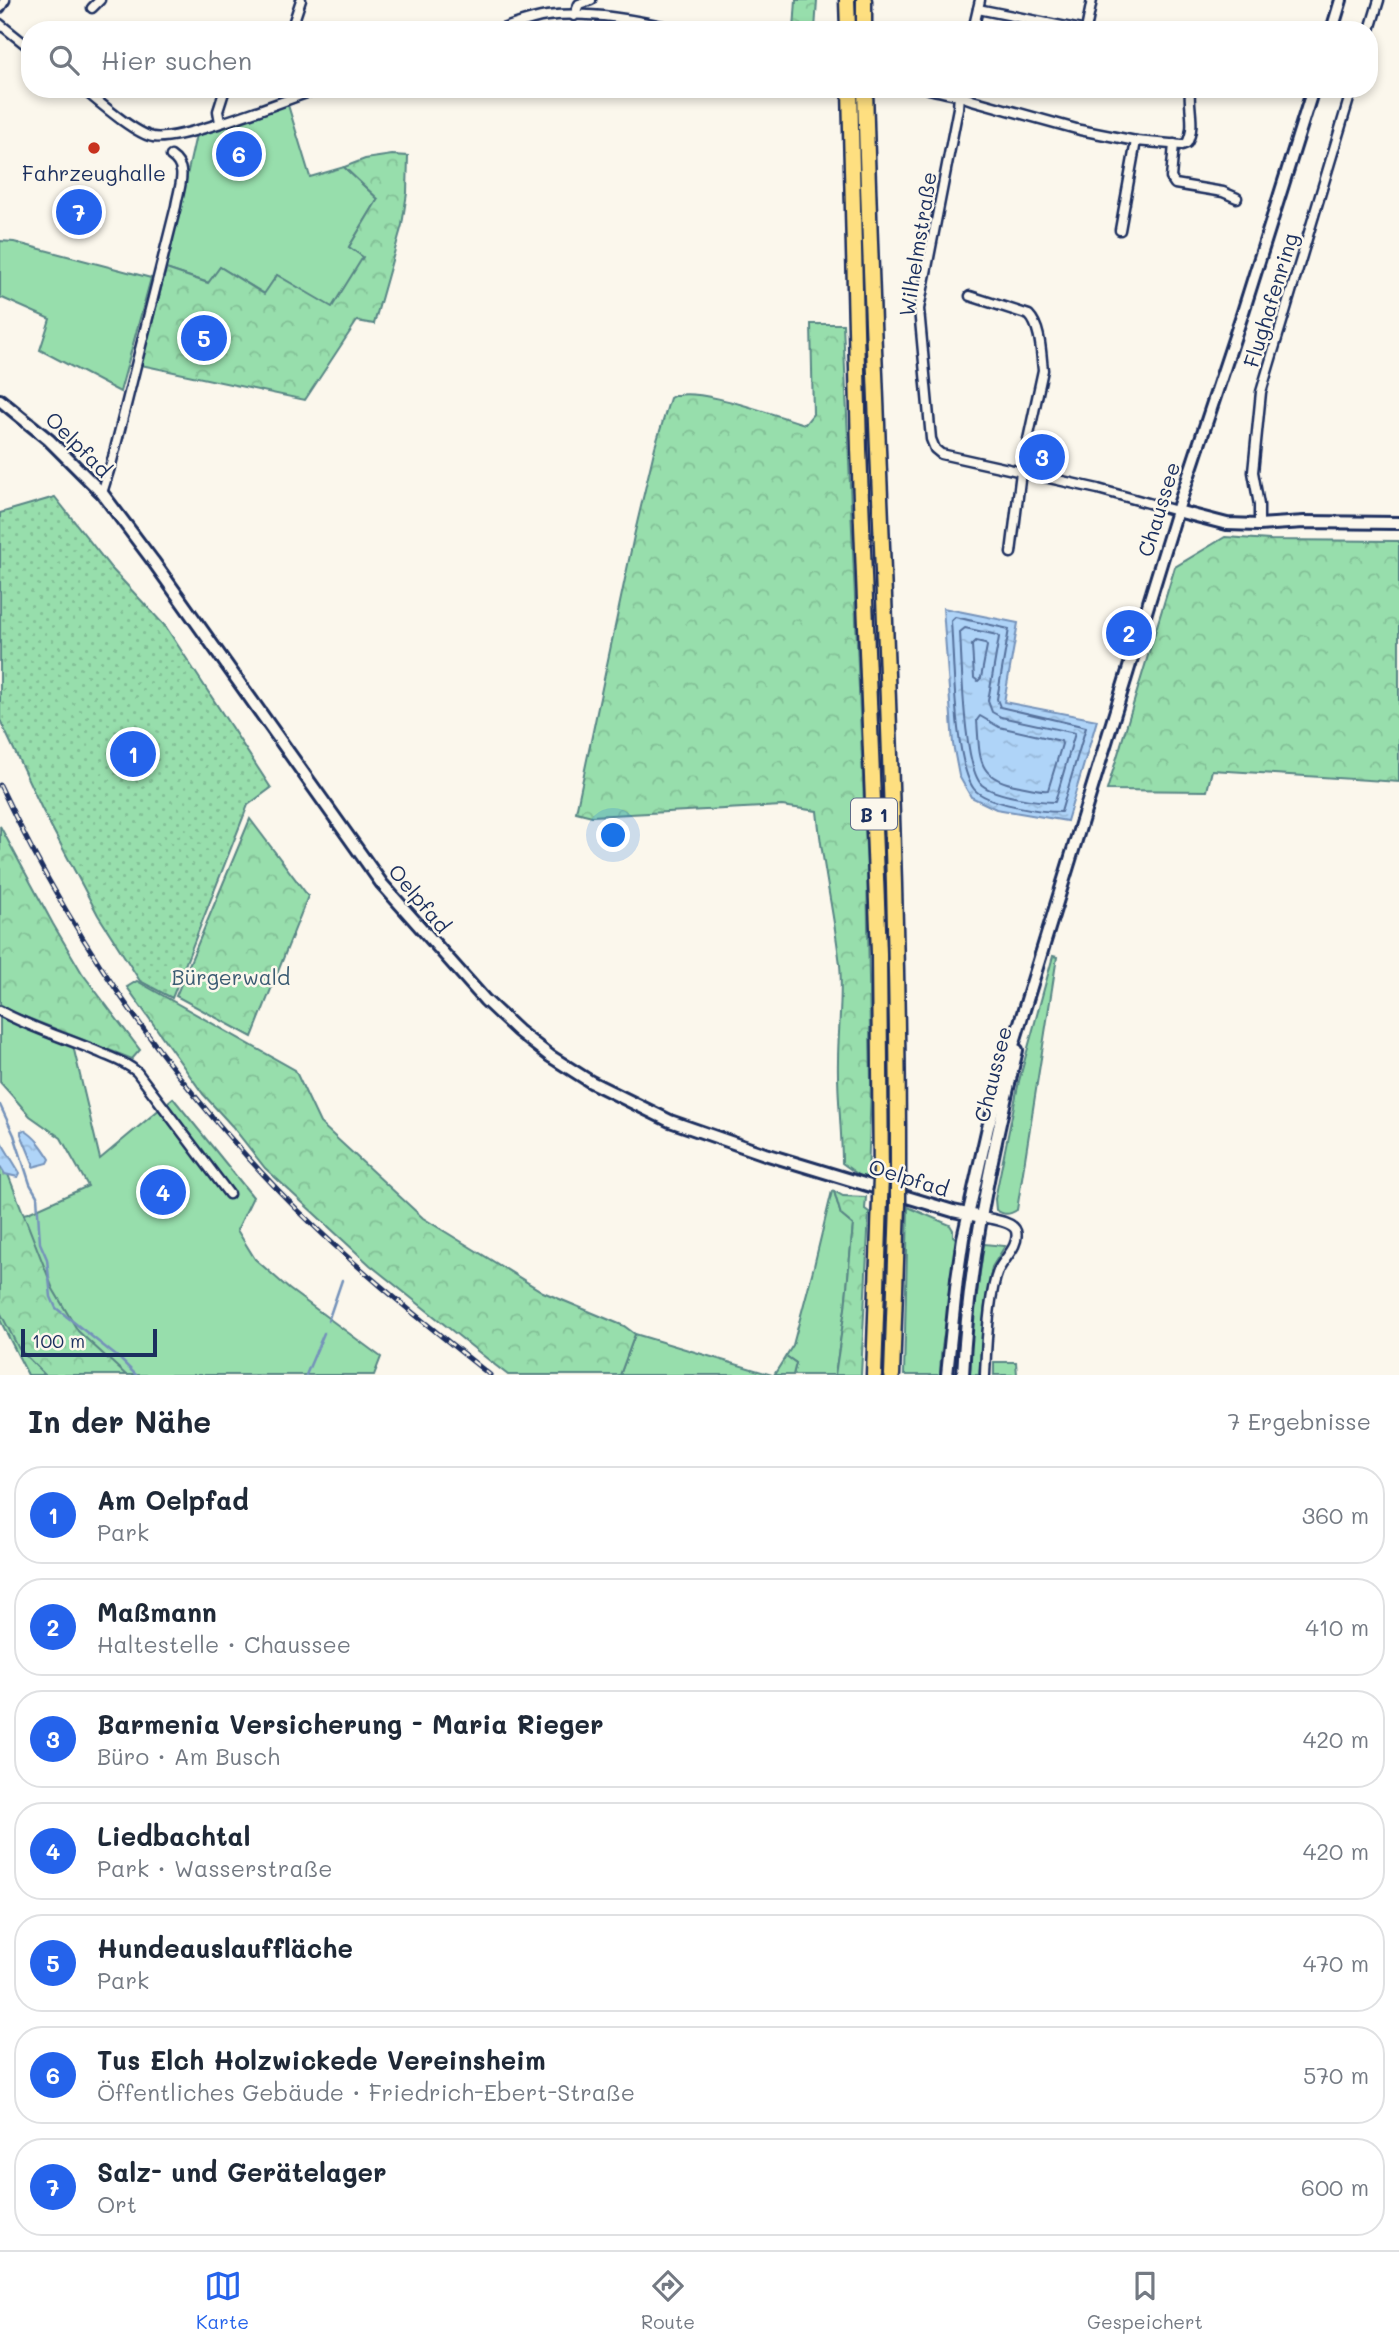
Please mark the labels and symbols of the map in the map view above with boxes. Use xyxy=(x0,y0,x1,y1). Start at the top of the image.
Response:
pin: 6 xyxy=(216,128,262,180)
marker: Fahrzeughalle xyxy=(86,140,102,156)
place label: Fahrzeughalle xyxy=(22,159,166,186)
street label: Wilhelmstraße xyxy=(892,170,942,318)
pin: 7 xyxy=(56,186,102,238)
street label: Flughafenring xyxy=(1237,230,1303,370)
pin: 5 xyxy=(181,312,227,364)
street label: Oelpfad xyxy=(40,405,118,483)
pin: 3 xyxy=(1019,431,1065,483)
street label: Chaussee xyxy=(1131,458,1185,560)
pin: 2 xyxy=(1106,607,1152,659)
pin: 1 xyxy=(110,728,156,780)
road number: B 1 xyxy=(851,799,897,830)
your location xyxy=(596,818,630,852)
street label: Oelpfad xyxy=(383,858,457,938)
park label: Bürgerwald xyxy=(172,963,290,990)
street label: Chaussee xyxy=(967,1023,1017,1125)
street label: Oelpfad xyxy=(866,1152,952,1202)
pin: 4 xyxy=(140,1166,186,1218)
scale bar xyxy=(21,1326,158,1358)

